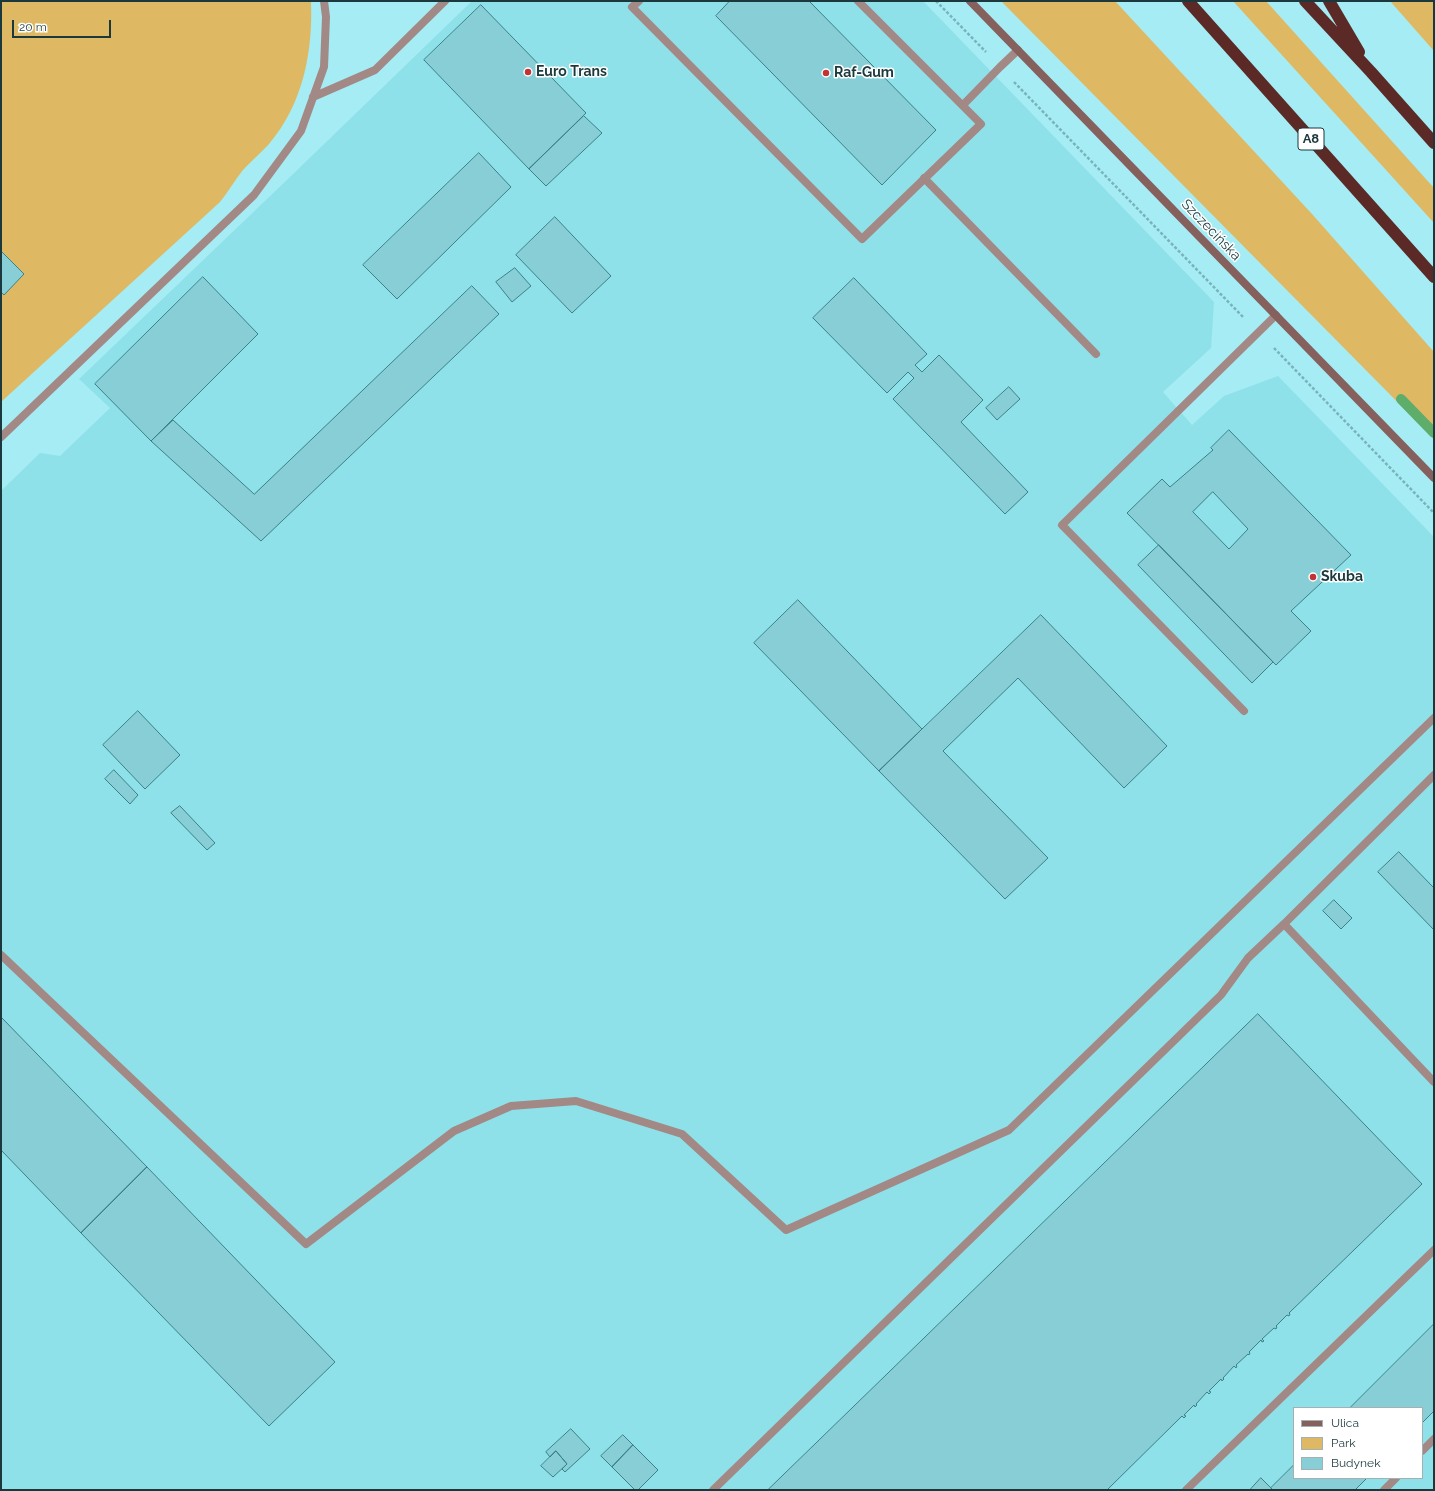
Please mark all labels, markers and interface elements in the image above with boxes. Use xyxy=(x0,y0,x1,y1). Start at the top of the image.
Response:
scale bar xyxy=(14,12,113,38)
text: 20 m xyxy=(19,20,47,34)
place label: Euro Trans xyxy=(536,64,607,80)
place label: Raf-Gum xyxy=(834,65,894,81)
marker: Euro Trans xyxy=(523,67,533,77)
marker: Raf-Gum xyxy=(821,68,831,78)
road number: A8 xyxy=(1298,128,1324,150)
street label: Szczecińska xyxy=(1178,196,1244,264)
place label: Skuba xyxy=(1321,569,1363,585)
marker: Skuba xyxy=(1308,572,1318,582)
legend xyxy=(1293,1407,1423,1479)
text: Ulica xyxy=(1331,1416,1359,1430)
text: Park xyxy=(1331,1436,1356,1450)
text: Budynek xyxy=(1331,1456,1381,1470)

